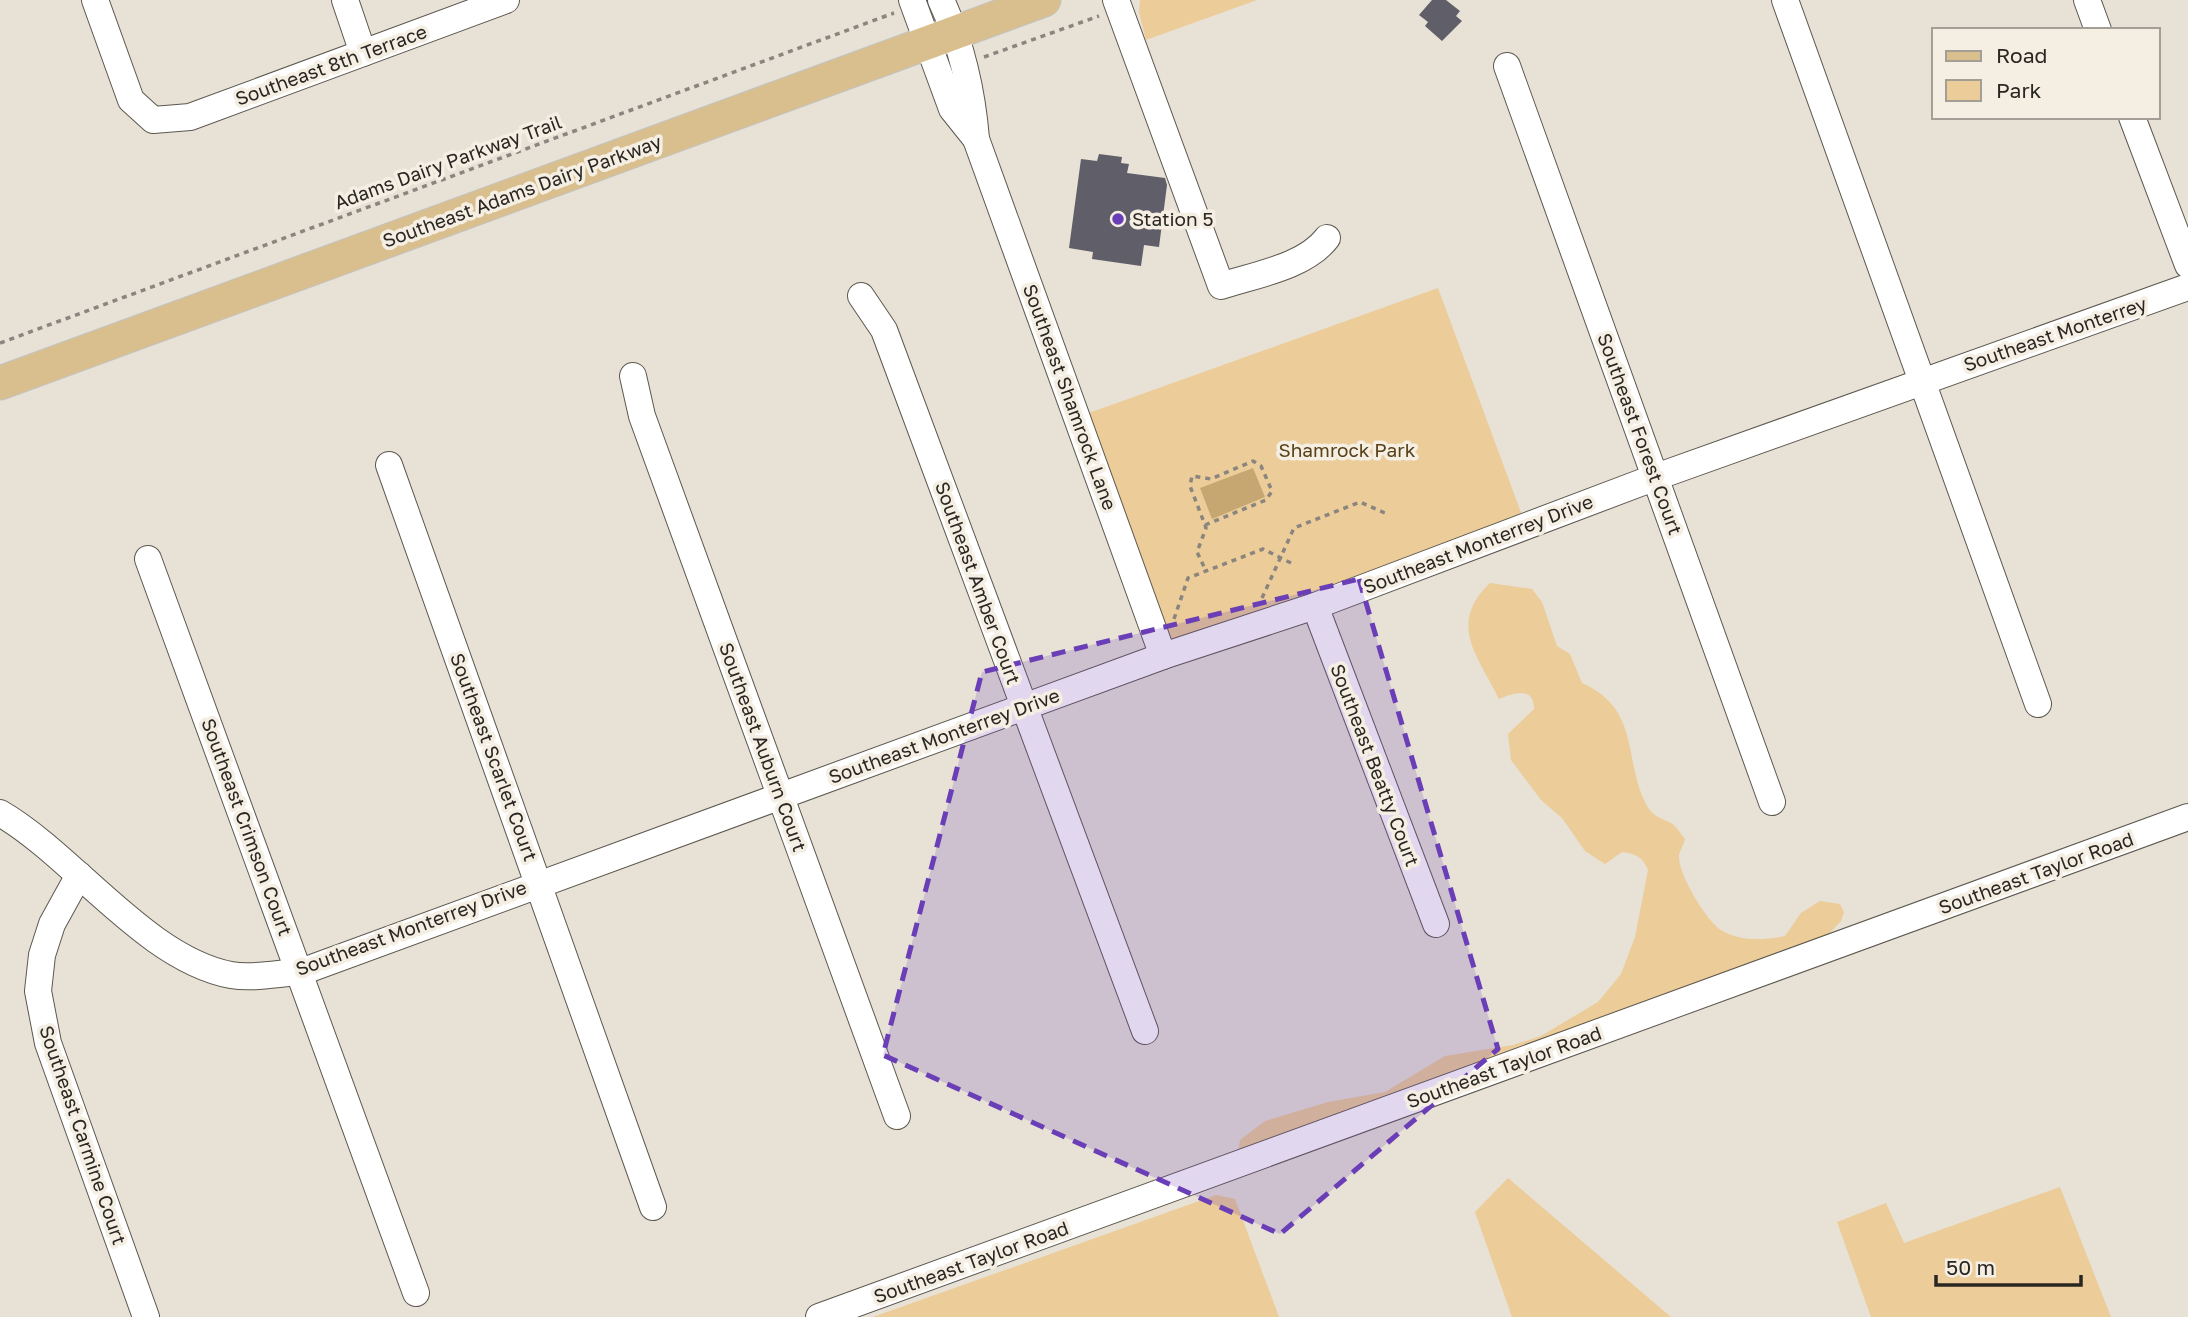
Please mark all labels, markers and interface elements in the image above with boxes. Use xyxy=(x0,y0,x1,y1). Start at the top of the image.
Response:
street label: Southeast 8th Terrace xyxy=(232,19,430,110)
legend xyxy=(1932,28,2160,119)
text: Road xyxy=(1996,42,2047,68)
text: Park xyxy=(1996,77,2042,103)
street label: Adams Dairy Parkway Trail xyxy=(331,110,565,213)
street label: Southeast Adams Dairy Parkway xyxy=(379,129,665,252)
place label: Station 5 xyxy=(1132,207,1213,230)
marker: Station 5 xyxy=(1110,211,1126,227)
street label: Southeast Shamrock Lane xyxy=(1019,281,1122,513)
street label: Southeast Monterrey xyxy=(1960,291,2150,376)
street label: Southeast Forest Court xyxy=(1593,330,1688,538)
park label: Shamrock Park xyxy=(1279,438,1416,461)
street label: Southeast Amber Court xyxy=(931,478,1026,687)
street label: Southeast Monterrey Drive xyxy=(1360,489,1596,598)
street label: Southeast Auburn Court xyxy=(715,639,812,854)
street label: Southeast Scarlet Court xyxy=(446,650,543,864)
street label: Southeast Beatty Court xyxy=(1326,660,1425,869)
street label: Southeast Monterrey Drive xyxy=(825,683,1062,788)
street label: Southeast Crimson Court xyxy=(197,715,298,939)
street label: Southeast Taylor Road xyxy=(1935,827,2136,918)
street label: Southeast Monterrey Drive xyxy=(292,875,529,980)
street label: Southeast Taylor Road xyxy=(1403,1021,1604,1112)
street label: Southeast Carmine Court xyxy=(35,1022,132,1247)
street label: Southeast Taylor Road xyxy=(870,1216,1071,1307)
scale bar xyxy=(1936,1244,2081,1288)
text: 50 m xyxy=(1946,1254,1995,1280)

